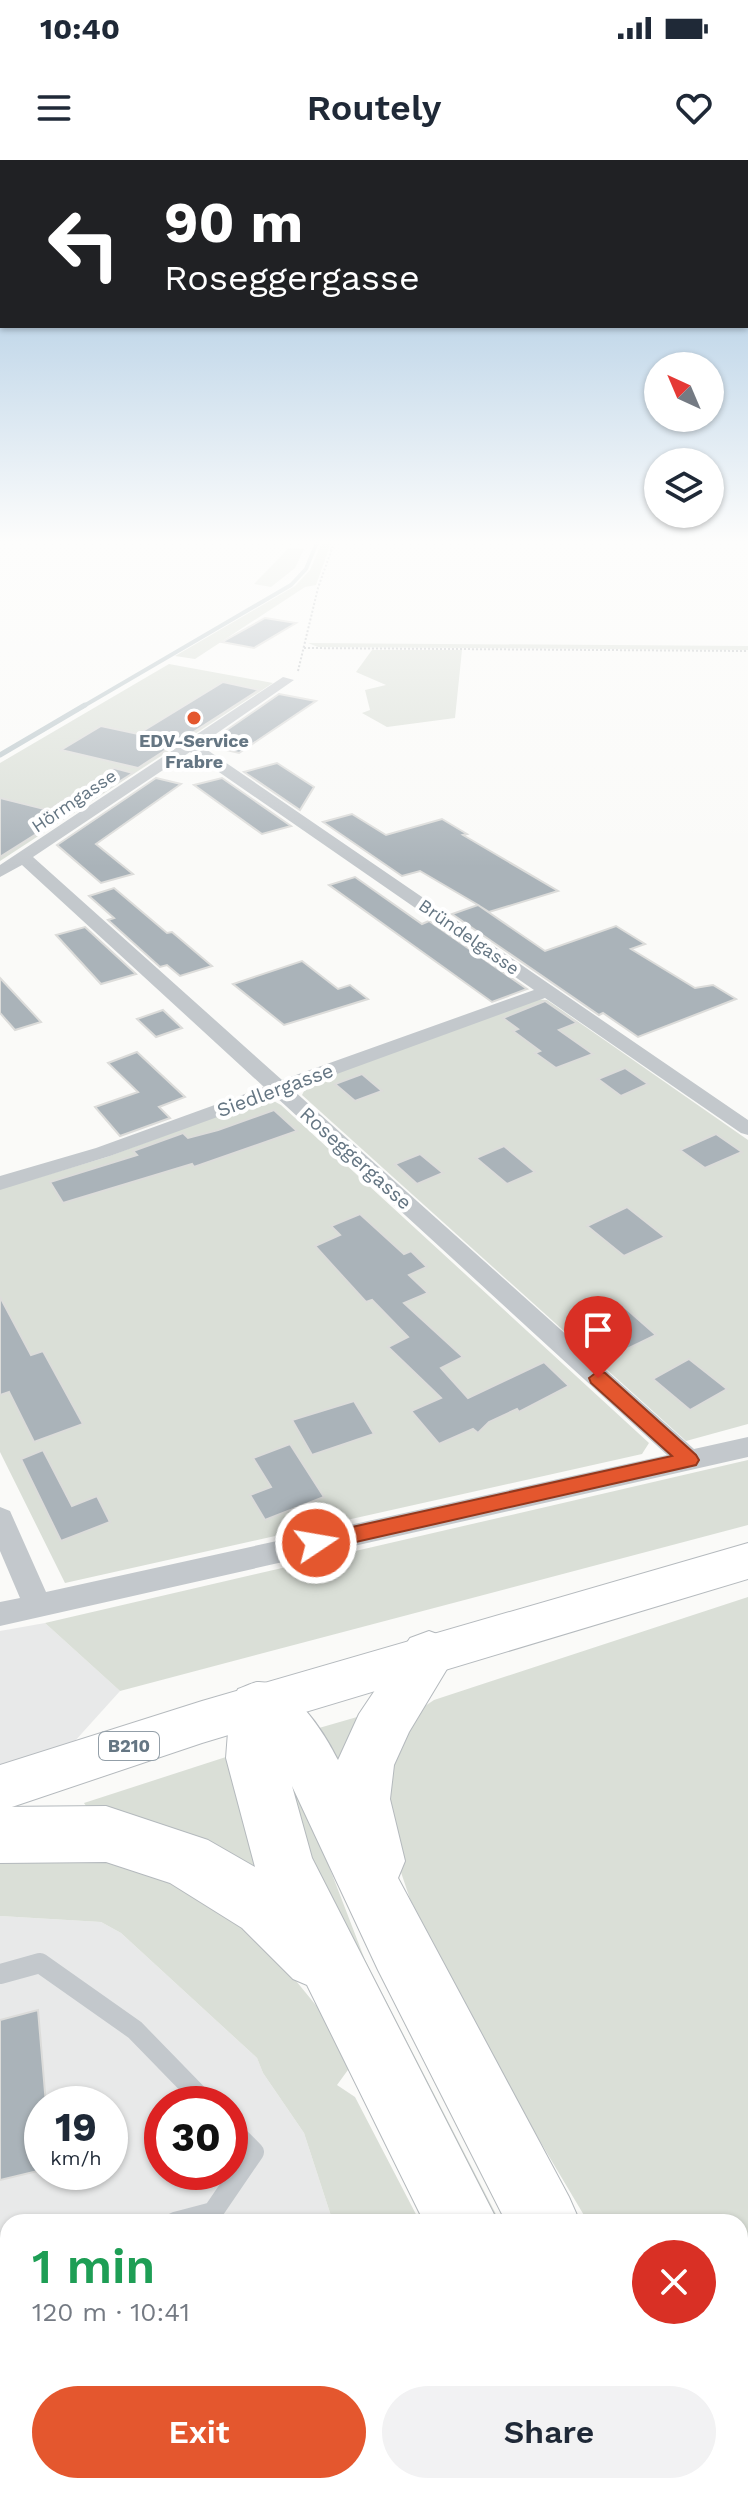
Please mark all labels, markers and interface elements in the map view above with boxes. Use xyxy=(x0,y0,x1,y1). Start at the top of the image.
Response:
text: 10:40 xyxy=(40,11,120,46)
icon: menu xyxy=(32,86,76,130)
icon: heart xyxy=(672,86,716,130)
text: Routely xyxy=(307,87,441,129)
text: 90 m xyxy=(164,190,303,256)
icon: left xyxy=(32,192,136,296)
text: Roseggergasse xyxy=(164,257,420,299)
north arrow xyxy=(644,352,724,432)
map controls xyxy=(644,352,724,528)
button: layers xyxy=(644,448,724,528)
marker: EDV-Service Frabre xyxy=(185,709,203,727)
place label: EDV-Service Frabre xyxy=(139,730,249,772)
street label: Hörmgasse xyxy=(27,765,120,837)
street label: Bründelgasse xyxy=(415,894,523,979)
street label: Siedlergasse xyxy=(214,1058,336,1122)
street label: Roseggergasse xyxy=(295,1102,417,1214)
pin xyxy=(564,1296,632,1378)
icon: arrive xyxy=(576,1308,620,1352)
position arrow xyxy=(274,1501,358,1585)
road number: B210 xyxy=(99,1732,159,1760)
speed limit sign: 30 xyxy=(144,2086,248,2190)
text: 19 xyxy=(55,2104,97,2151)
text: km/h xyxy=(50,2146,102,2170)
text: 1 min xyxy=(32,2238,155,2295)
button: close xyxy=(632,2240,716,2324)
text: 120 m · 10:41 xyxy=(32,2297,190,2327)
button: Exit xyxy=(32,2386,366,2478)
button: Share xyxy=(382,2386,716,2478)

